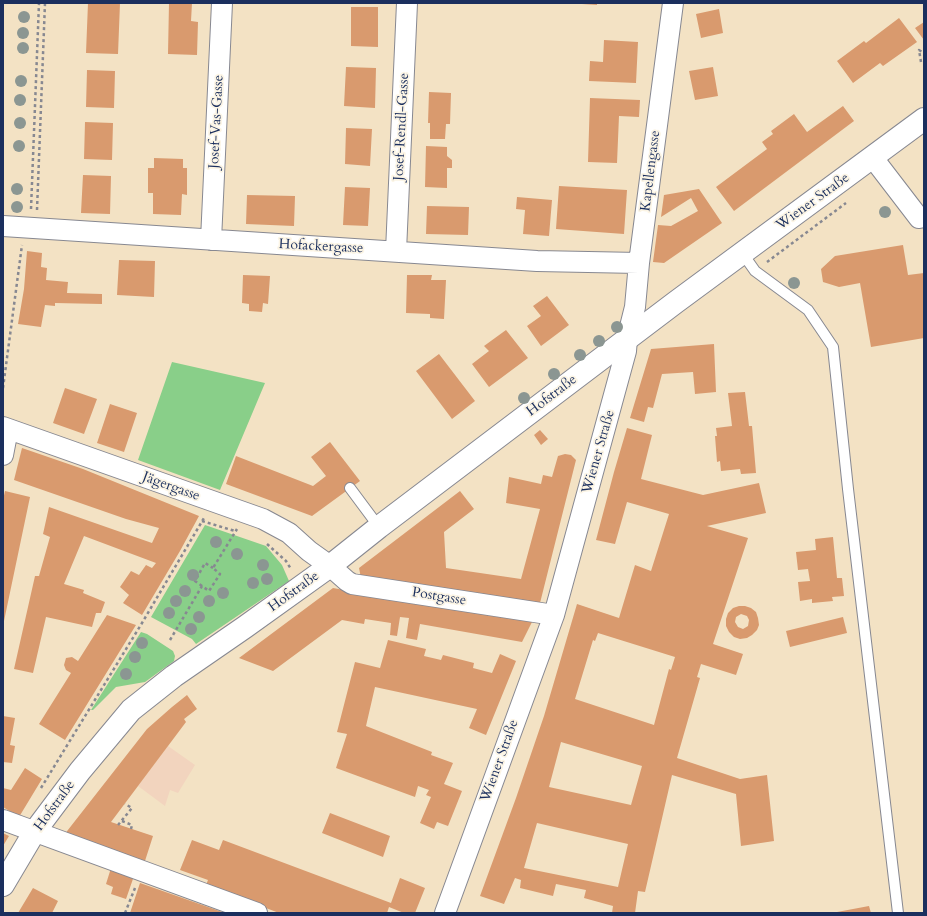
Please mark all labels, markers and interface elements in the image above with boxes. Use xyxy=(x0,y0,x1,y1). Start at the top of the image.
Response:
street label: Josef-Rendl-Gasse xyxy=(391,73,413,181)
street label: Josef-Vas-Gasse xyxy=(206,75,228,169)
street label: Kapellengasse xyxy=(638,130,664,212)
street label: Wiener Straße xyxy=(773,170,853,234)
street label: Hofackergasse xyxy=(278,236,364,258)
street label: Hofstraße xyxy=(524,372,580,420)
street label: Wiener Straße xyxy=(579,408,619,496)
street label: Jägergasse xyxy=(140,469,202,505)
street label: Hofstraße xyxy=(265,568,323,616)
street label: Postgasse xyxy=(411,584,467,610)
street label: Wiener Straße xyxy=(477,718,523,804)
street label: Hofstraße xyxy=(31,777,79,835)

